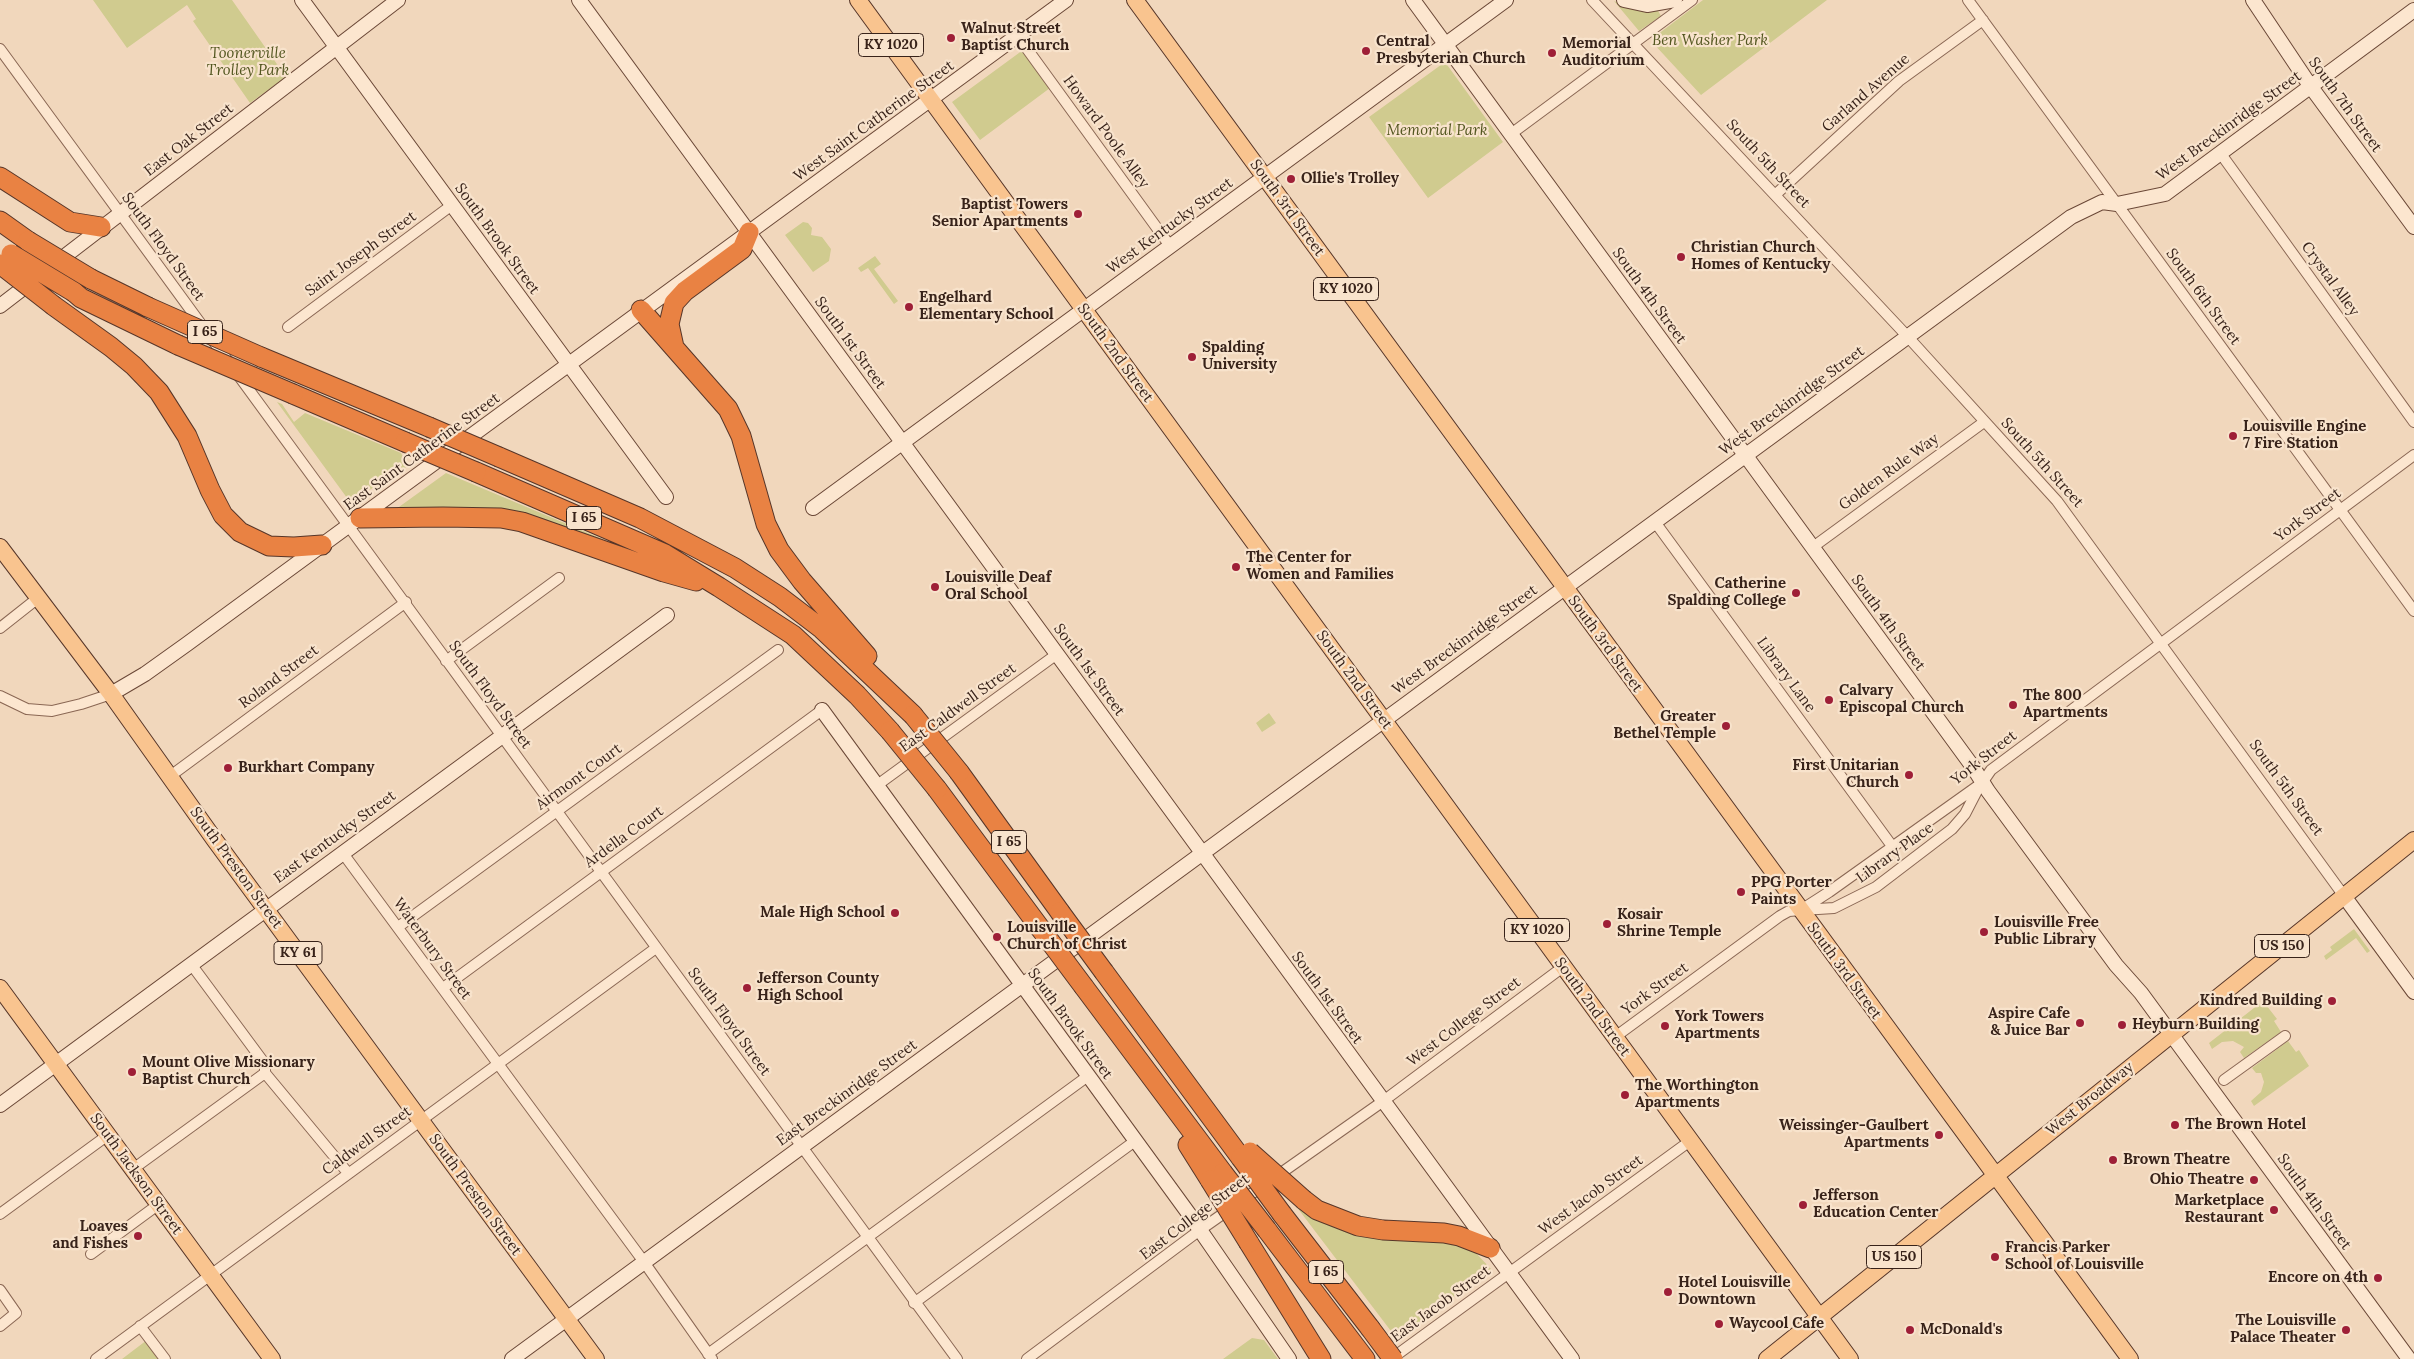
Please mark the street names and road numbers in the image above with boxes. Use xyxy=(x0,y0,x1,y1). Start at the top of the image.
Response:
road number: KY 1020 xyxy=(858,34,924,56)
street label: Garland Avenue xyxy=(1818,50,1914,136)
street label: South 7th Street xyxy=(2304,54,2386,156)
street label: West Saint Catherine Street xyxy=(790,57,958,185)
street label: West Breckinridge Street xyxy=(2153,67,2305,185)
street label: Howard Poole Alley xyxy=(1059,72,1153,192)
street label: East Oak Street xyxy=(141,100,237,180)
street label: South 5th Street xyxy=(1722,116,1814,212)
street label: South 3rd Street xyxy=(1246,156,1328,260)
street label: West Kentucky Street xyxy=(1103,174,1237,278)
street label: South Brook Street xyxy=(451,180,543,298)
street label: South Floyd Street xyxy=(118,189,208,305)
street label: Saint Joseph Street xyxy=(302,208,420,300)
street label: Crystal Alley xyxy=(2297,238,2363,320)
street label: South 4th Street xyxy=(1608,244,1690,348)
street label: South 6th Street xyxy=(2162,245,2244,349)
road number: KY 1020 xyxy=(1314,278,1378,300)
street label: South 1st Street xyxy=(810,293,890,393)
street label: South 2nd Street xyxy=(1073,300,1157,406)
road number: I 65 xyxy=(188,321,222,344)
street label: West Breckinridge Street xyxy=(1716,342,1868,460)
street label: East Saint Catherine Street xyxy=(341,389,503,515)
street label: South 5th Street xyxy=(1997,414,2087,512)
street label: Golden Rule Way xyxy=(1836,430,1942,514)
street label: York Street xyxy=(2271,484,2345,546)
road number: I 65 xyxy=(566,506,602,530)
street label: South 4th Street xyxy=(1847,571,1929,675)
street label: West Breckinridge Street xyxy=(1389,581,1541,699)
street label: South 3rd Street xyxy=(1564,592,1646,696)
street label: South 1st Street xyxy=(1049,620,1129,720)
street label: South 2nd Street xyxy=(1312,627,1396,733)
street label: Library Lane xyxy=(1753,634,1819,716)
street label: South Floyd Street xyxy=(445,637,535,753)
street label: Roland Street xyxy=(236,641,322,713)
street label: East Caldwell Street xyxy=(896,660,1020,756)
street label: York Street xyxy=(1948,727,2020,789)
street label: South 5th Street xyxy=(2245,736,2327,840)
street label: Airmont Court xyxy=(533,740,625,814)
street label: East Kentucky Street xyxy=(271,787,399,887)
street label: Ardella Court xyxy=(581,802,667,872)
street label: South Preston Street xyxy=(186,804,286,932)
street label: Library Place xyxy=(1853,819,1937,887)
road number: I 65 xyxy=(992,830,1026,854)
street label: Waterbury Street xyxy=(389,895,475,1003)
road number: KY 1020 xyxy=(1504,918,1570,942)
street label: South 3rd Street xyxy=(1803,919,1885,1023)
road number: US 150 xyxy=(2254,934,2310,958)
road number: KY 61 xyxy=(274,941,322,964)
street label: South 1st Street xyxy=(1287,948,1367,1048)
street label: South 2nd Street xyxy=(1550,954,1634,1060)
street label: York Street xyxy=(1618,959,1692,1019)
street label: South Floyd Street xyxy=(684,964,774,1080)
street label: South Brook Street xyxy=(1024,965,1116,1083)
street label: West College Street xyxy=(1404,973,1524,1071)
street label: East Breckinridge Street xyxy=(773,1036,921,1150)
street label: West Broadway xyxy=(2043,1058,2137,1140)
street label: Caldwell Street xyxy=(319,1103,415,1179)
street label: South Jackson Street xyxy=(86,1110,186,1238)
street label: South Preston Street xyxy=(425,1131,525,1259)
street label: South 4th Street xyxy=(2273,1150,2355,1254)
street label: West Jacob Street xyxy=(1535,1151,1647,1239)
street label: East College Street xyxy=(1137,1170,1253,1264)
road number: US 150 xyxy=(1866,1246,1922,1268)
road number: I 65 xyxy=(1308,1260,1344,1284)
street label: East Jacob Street xyxy=(1388,1262,1494,1346)

